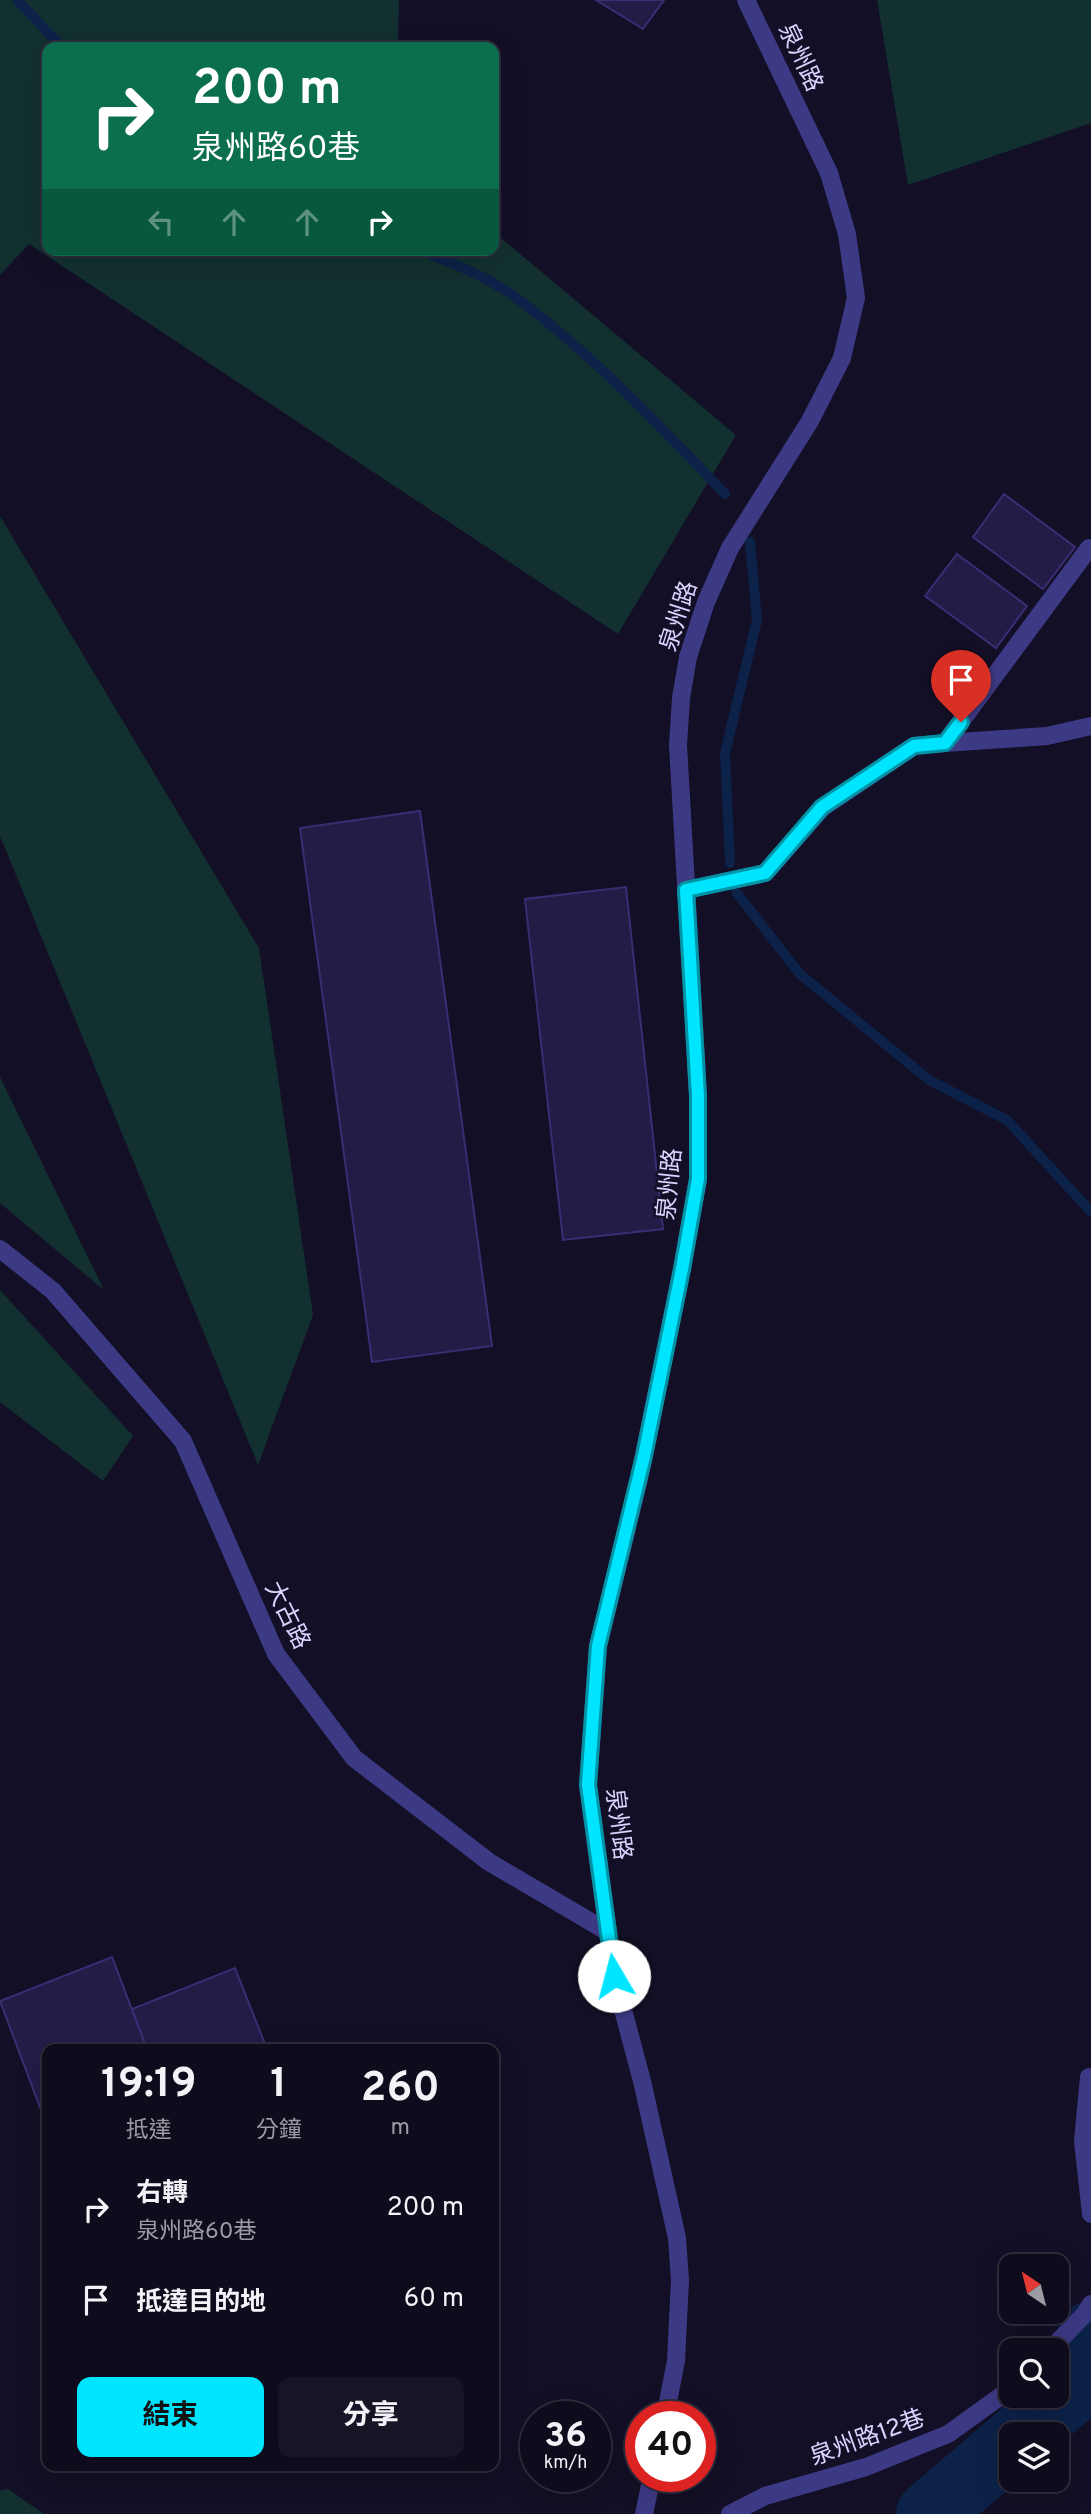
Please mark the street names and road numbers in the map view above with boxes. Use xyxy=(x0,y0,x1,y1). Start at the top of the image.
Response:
street label: 泉州路 xyxy=(770,19,828,97)
street label: 泉州路 xyxy=(655,578,705,655)
street label: 泉州路 xyxy=(652,1147,690,1222)
street label: 大古路 xyxy=(257,1577,315,1655)
street label: 泉州路 xyxy=(598,1787,636,1862)
street label: 泉州路12巷 xyxy=(806,2404,929,2473)

